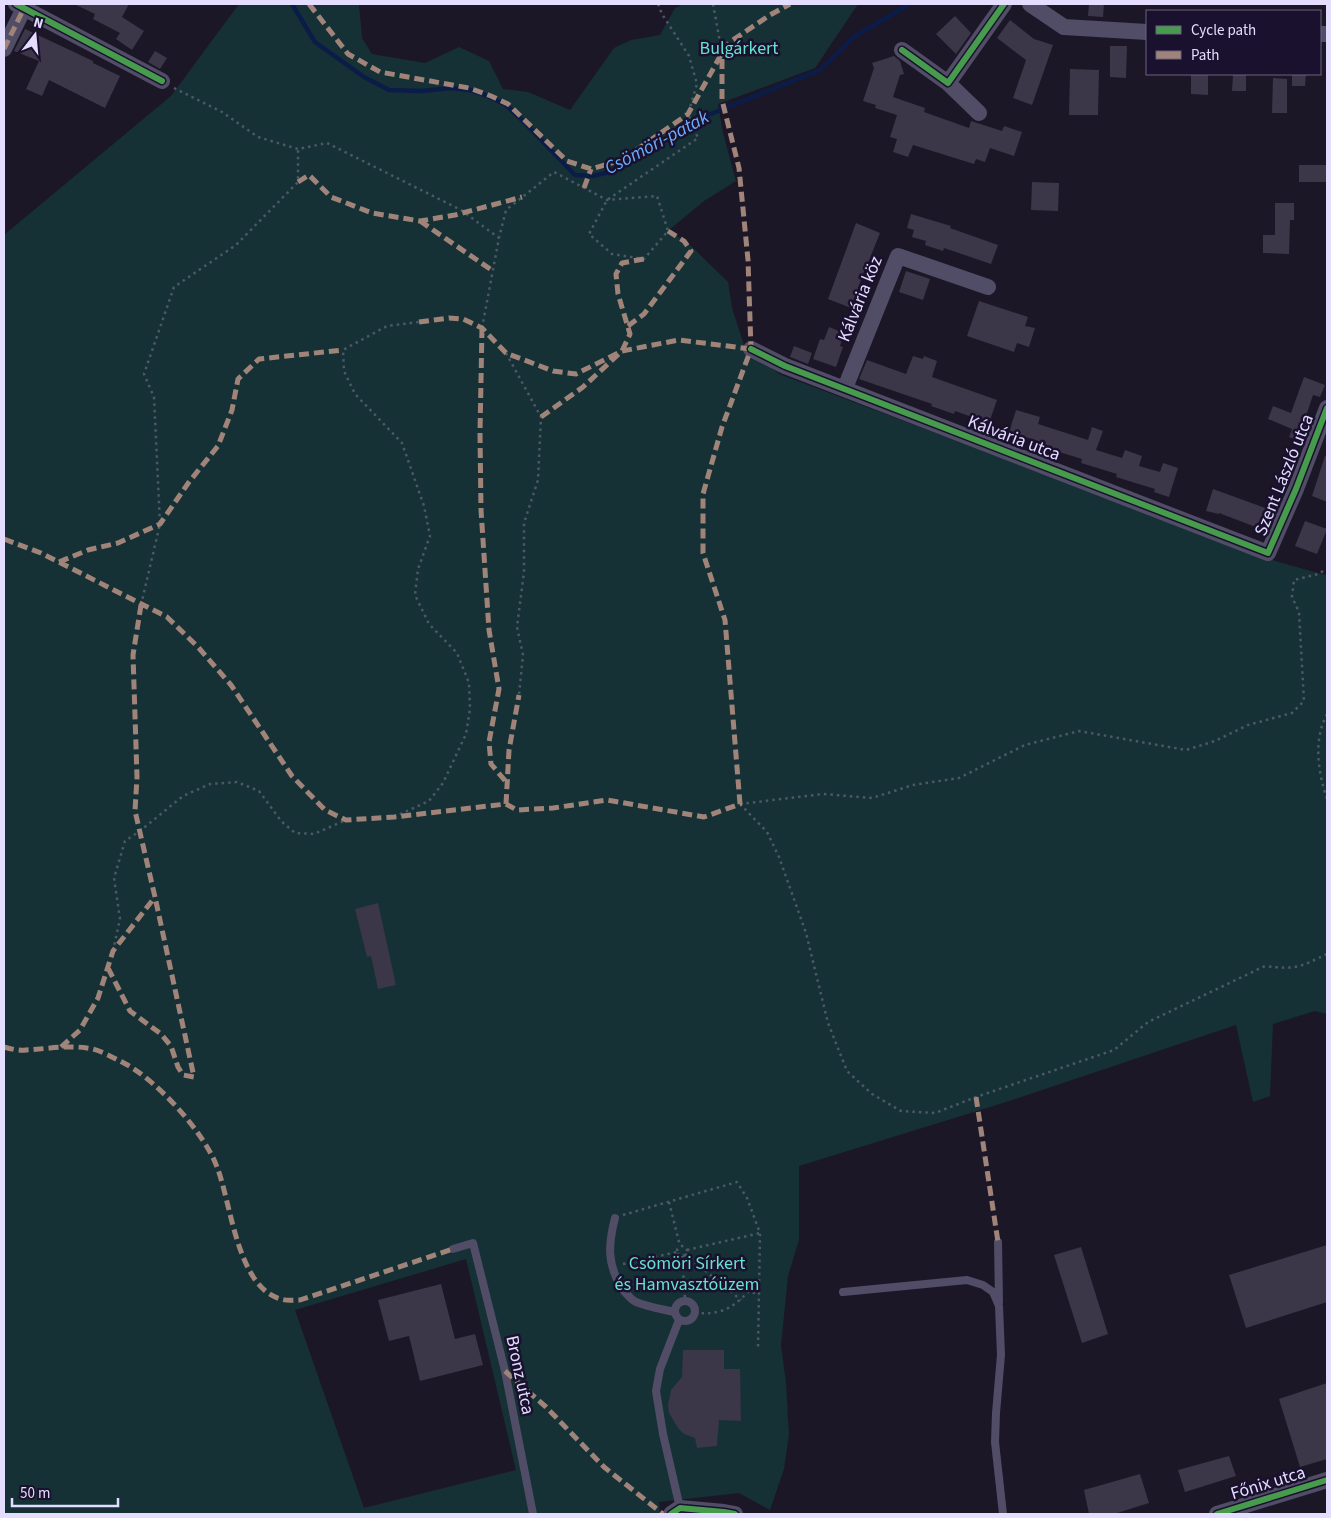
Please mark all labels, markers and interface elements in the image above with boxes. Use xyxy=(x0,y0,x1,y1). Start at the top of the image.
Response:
north arrow xyxy=(10,10,60,60)
legend xyxy=(1146,10,1321,75)
text: N xyxy=(31,13,46,34)
text: Cycle path xyxy=(1191,20,1256,41)
park label: Bulgárkert xyxy=(700,36,778,61)
text: Path xyxy=(1191,45,1219,66)
water label: Csömöri-patak xyxy=(600,104,715,182)
street label: Kálvária köz xyxy=(831,252,889,346)
street label: Kálvária utca xyxy=(964,409,1064,467)
street label: Szent László utca xyxy=(1248,410,1320,540)
park label: Csömöri Sírkert és Hamvasztóüzem xyxy=(615,1251,759,1297)
street label: Bronz utca xyxy=(499,1333,541,1417)
street label: Főnix utca xyxy=(1228,1460,1308,1506)
scale bar xyxy=(12,1476,119,1508)
text: 50 m xyxy=(20,1483,50,1504)

